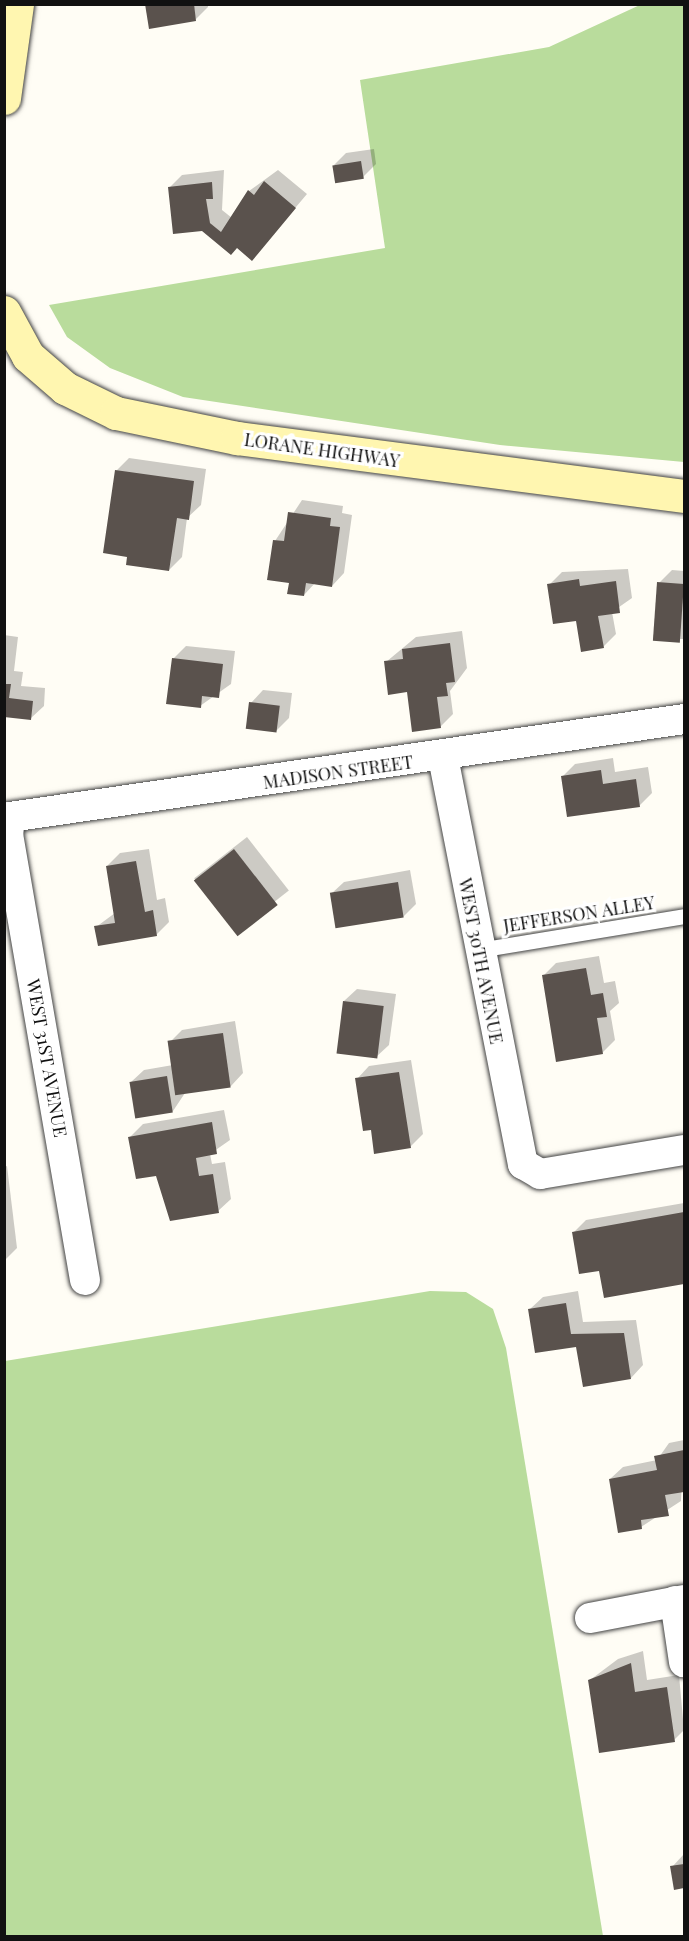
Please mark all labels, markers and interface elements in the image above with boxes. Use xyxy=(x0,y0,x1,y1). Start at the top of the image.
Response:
street label: LORANE HIGHWAY xyxy=(243,428,401,472)
street label: MADISON STREET xyxy=(262,751,414,793)
street label: WEST 30TH AVENUE xyxy=(454,876,508,1046)
street label: JEFFERSON ALLEY xyxy=(501,891,657,937)
street label: WEST 31ST AVENUE xyxy=(22,977,72,1139)

